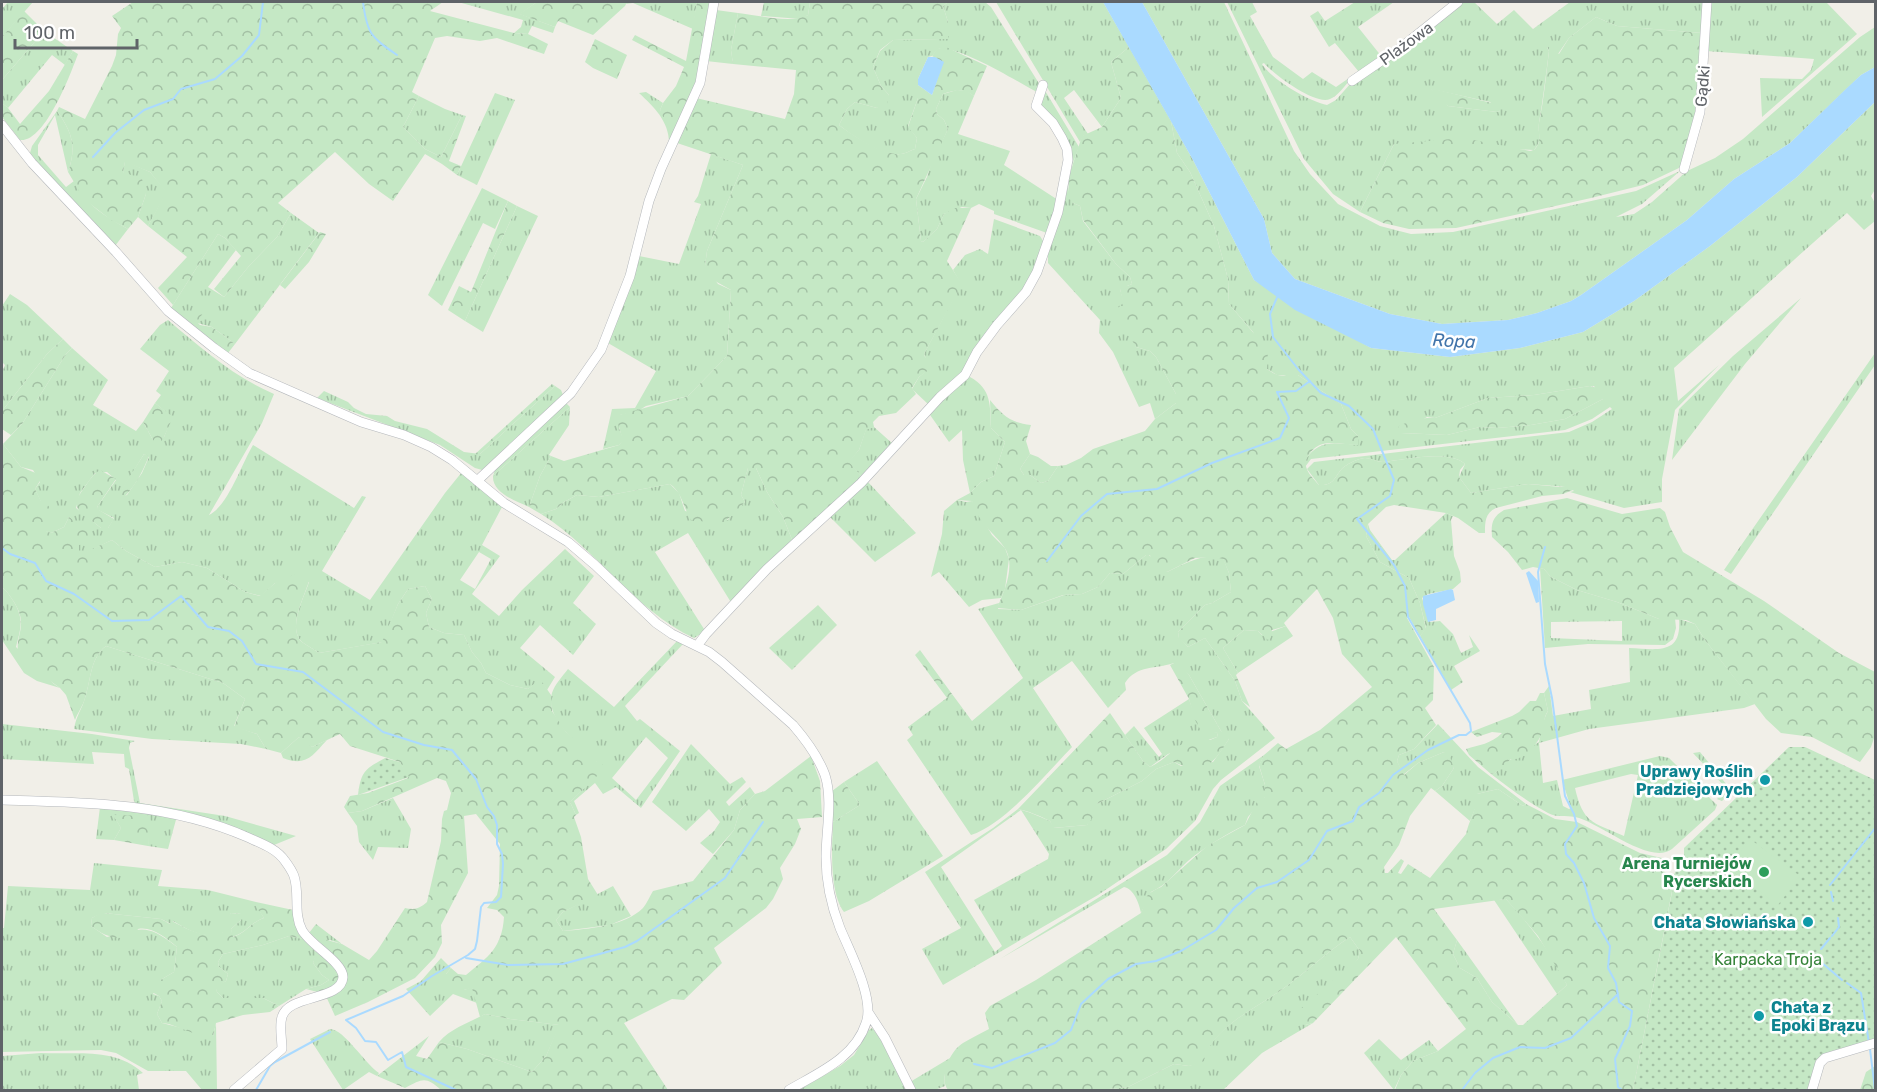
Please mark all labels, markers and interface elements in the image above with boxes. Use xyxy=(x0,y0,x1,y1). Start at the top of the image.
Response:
scale bar xyxy=(15,12,136,50)
street label: Plażowa xyxy=(1376,18,1437,69)
text: 100 m xyxy=(24,22,75,44)
street label: Gądki xyxy=(1691,65,1714,107)
water label: Ropa xyxy=(1432,329,1477,353)
place label: Uprawy Roślin Pradziejowych xyxy=(1636,762,1753,799)
marker: Uprawy Roślin Pradziejowych xyxy=(1758,773,1772,787)
place label: Arena Turniejów Rycerskich xyxy=(1622,854,1753,891)
marker: Arena Turniejów Rycerskich xyxy=(1757,865,1771,879)
place label: Chata Słowiańska xyxy=(1654,913,1796,932)
marker: Chata Słowiańska xyxy=(1801,915,1815,929)
park label: Karpacka Troja xyxy=(1714,950,1822,969)
place label: Chata z Epoki Brązu xyxy=(1771,998,1865,1035)
marker: Chata z Epoki Brązu xyxy=(1752,1009,1766,1023)

